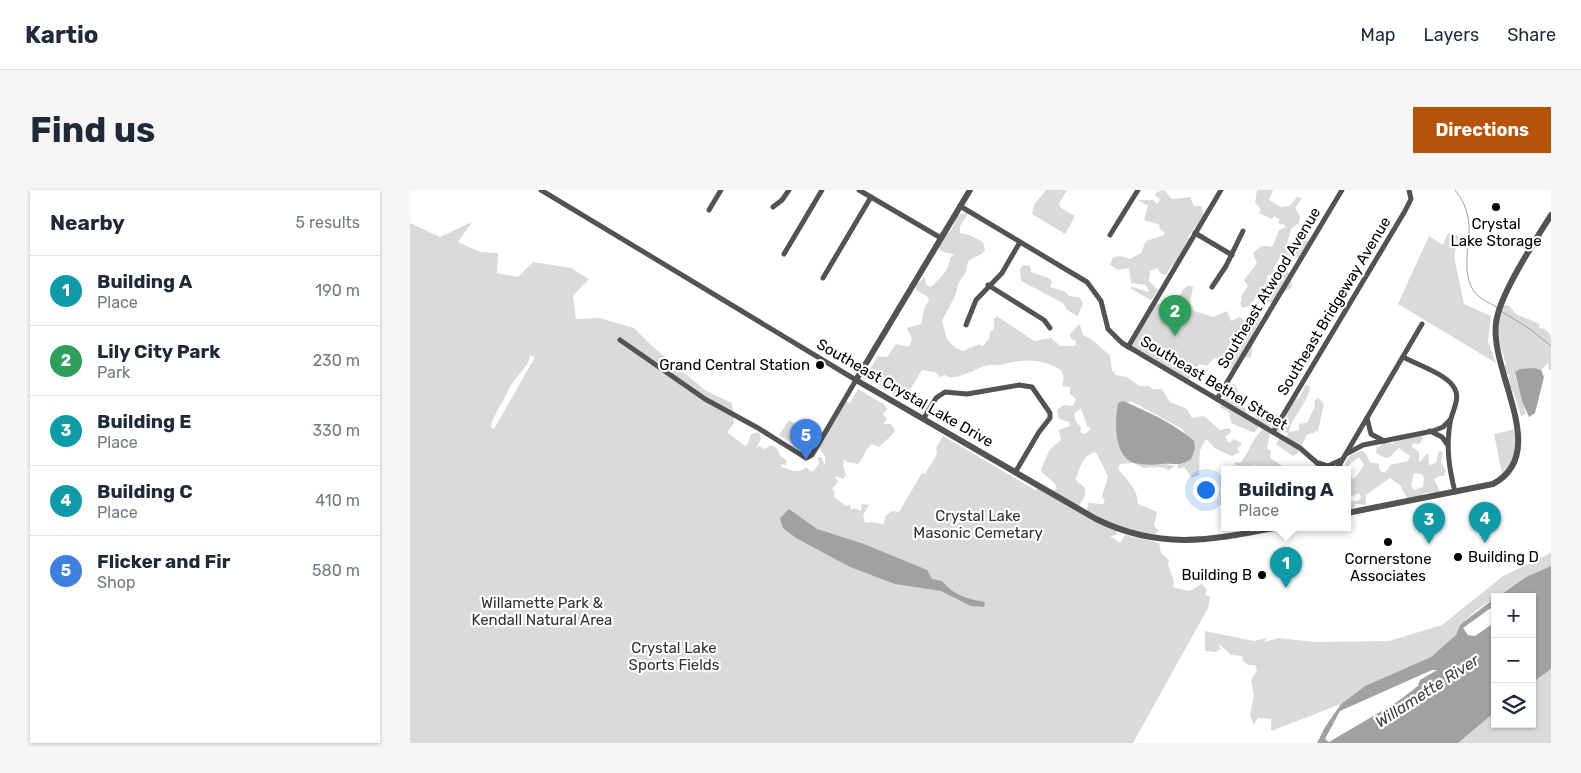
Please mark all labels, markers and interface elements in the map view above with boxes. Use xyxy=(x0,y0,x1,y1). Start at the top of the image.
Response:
text: Kartio xyxy=(25,21,99,49)
text: Map xyxy=(1361,24,1396,46)
text: Layers xyxy=(1424,24,1479,46)
text: Share xyxy=(1507,24,1556,46)
button: Directions xyxy=(1413,107,1551,153)
text: Find us xyxy=(30,109,155,151)
marker: Crystal Lake Storage xyxy=(1490,201,1502,213)
street label: Southeast Atwood Avenue xyxy=(1214,204,1324,372)
text: Nearby xyxy=(50,210,125,235)
text: 5 results xyxy=(296,213,360,232)
street label: Southeast Bridgeway Avenue xyxy=(1274,214,1394,398)
place label: Crystal Lake Storage xyxy=(1450,215,1542,250)
text: Building A xyxy=(97,270,192,293)
text: 1 xyxy=(62,281,70,300)
text: 190 m xyxy=(315,281,360,300)
text: Place xyxy=(97,293,138,312)
pin: 2 xyxy=(1159,295,1191,336)
street label: Southeast Bethel Street xyxy=(1137,332,1291,434)
street label: Southeast Crystal Lake Drive xyxy=(813,335,997,451)
text: Lily City Park xyxy=(97,340,220,363)
text: 2 xyxy=(61,351,71,370)
text: 230 m xyxy=(313,351,360,370)
place label: Grand Central Station xyxy=(659,356,810,374)
marker: Grand Central Station xyxy=(814,359,826,371)
text: Park xyxy=(97,363,130,382)
text: Building E xyxy=(97,410,191,433)
pin: 5 xyxy=(790,419,822,460)
text: 3 xyxy=(61,421,71,440)
text: 330 m xyxy=(312,421,360,440)
text: Place xyxy=(97,433,138,452)
popup xyxy=(1221,466,1351,531)
your location xyxy=(1193,477,1219,503)
text: Building A xyxy=(1238,478,1334,501)
text: Building C xyxy=(97,480,193,503)
text: 4 xyxy=(61,491,71,510)
text: 410 m xyxy=(315,491,360,510)
text: Place xyxy=(1238,501,1279,520)
pin: 4 xyxy=(1469,502,1501,543)
text: Place xyxy=(97,503,138,522)
pin: 3 xyxy=(1413,503,1445,544)
park label: Crystal Lake Masonic Cemetary xyxy=(913,507,1043,542)
marker: Cornerstone Associates xyxy=(1382,536,1394,548)
pin: 1 xyxy=(1270,547,1302,588)
place label: Building D xyxy=(1468,548,1539,566)
text: Flicker and Fir xyxy=(97,550,230,573)
place label: Cornerstone Associates xyxy=(1344,550,1432,585)
marker: Building D xyxy=(1452,551,1464,563)
text: 5 xyxy=(61,561,71,580)
text: 580 m xyxy=(312,561,360,580)
place label: Building B xyxy=(1181,566,1252,584)
marker: Building B xyxy=(1256,569,1268,581)
text: Shop xyxy=(97,573,135,592)
map controls xyxy=(1491,593,1536,728)
button: + xyxy=(1491,593,1536,638)
park label: Willamette Park & Kendall Natural Area xyxy=(472,594,612,629)
button: − xyxy=(1491,638,1536,683)
park label: Crystal Lake Sports Fields xyxy=(629,639,720,674)
water label: Willamette River xyxy=(1372,650,1483,732)
button: layers xyxy=(1491,683,1536,728)

